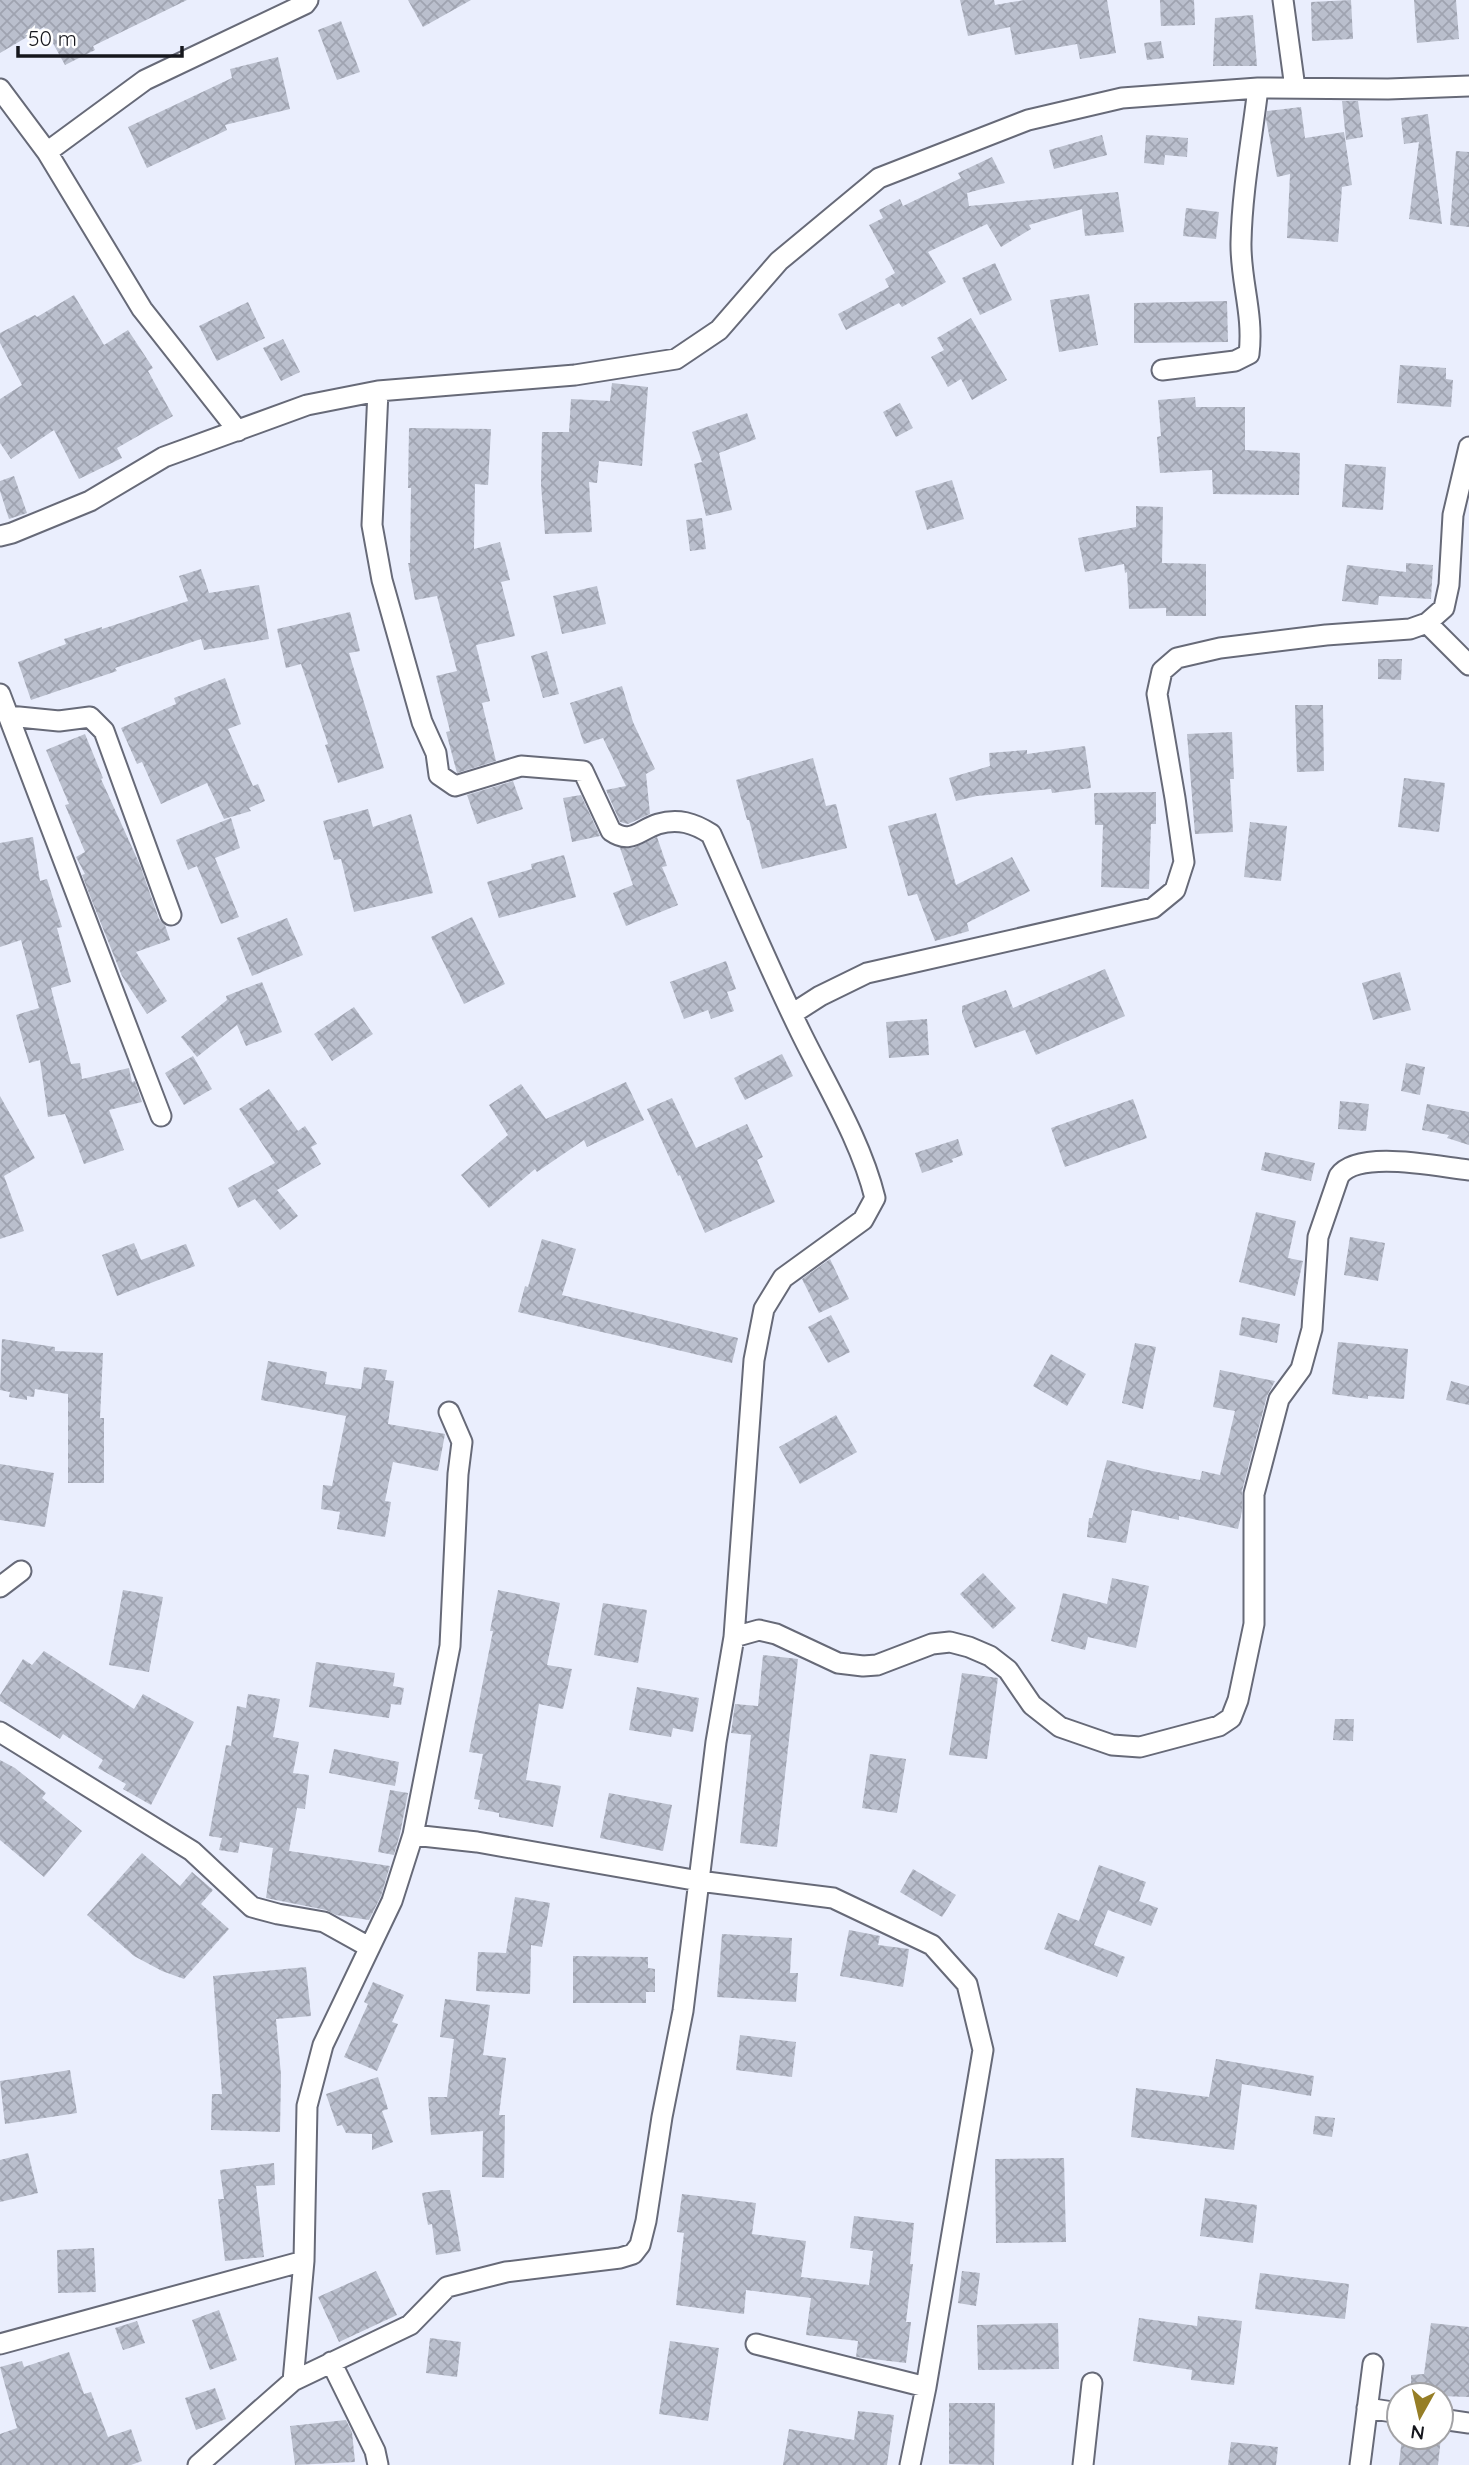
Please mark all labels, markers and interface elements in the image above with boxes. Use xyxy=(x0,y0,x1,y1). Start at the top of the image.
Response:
scale bar xyxy=(18,14,182,58)
text: 50 m xyxy=(28,25,77,51)
north arrow xyxy=(1385,2381,1455,2451)
text: N xyxy=(1409,2420,1426,2446)

